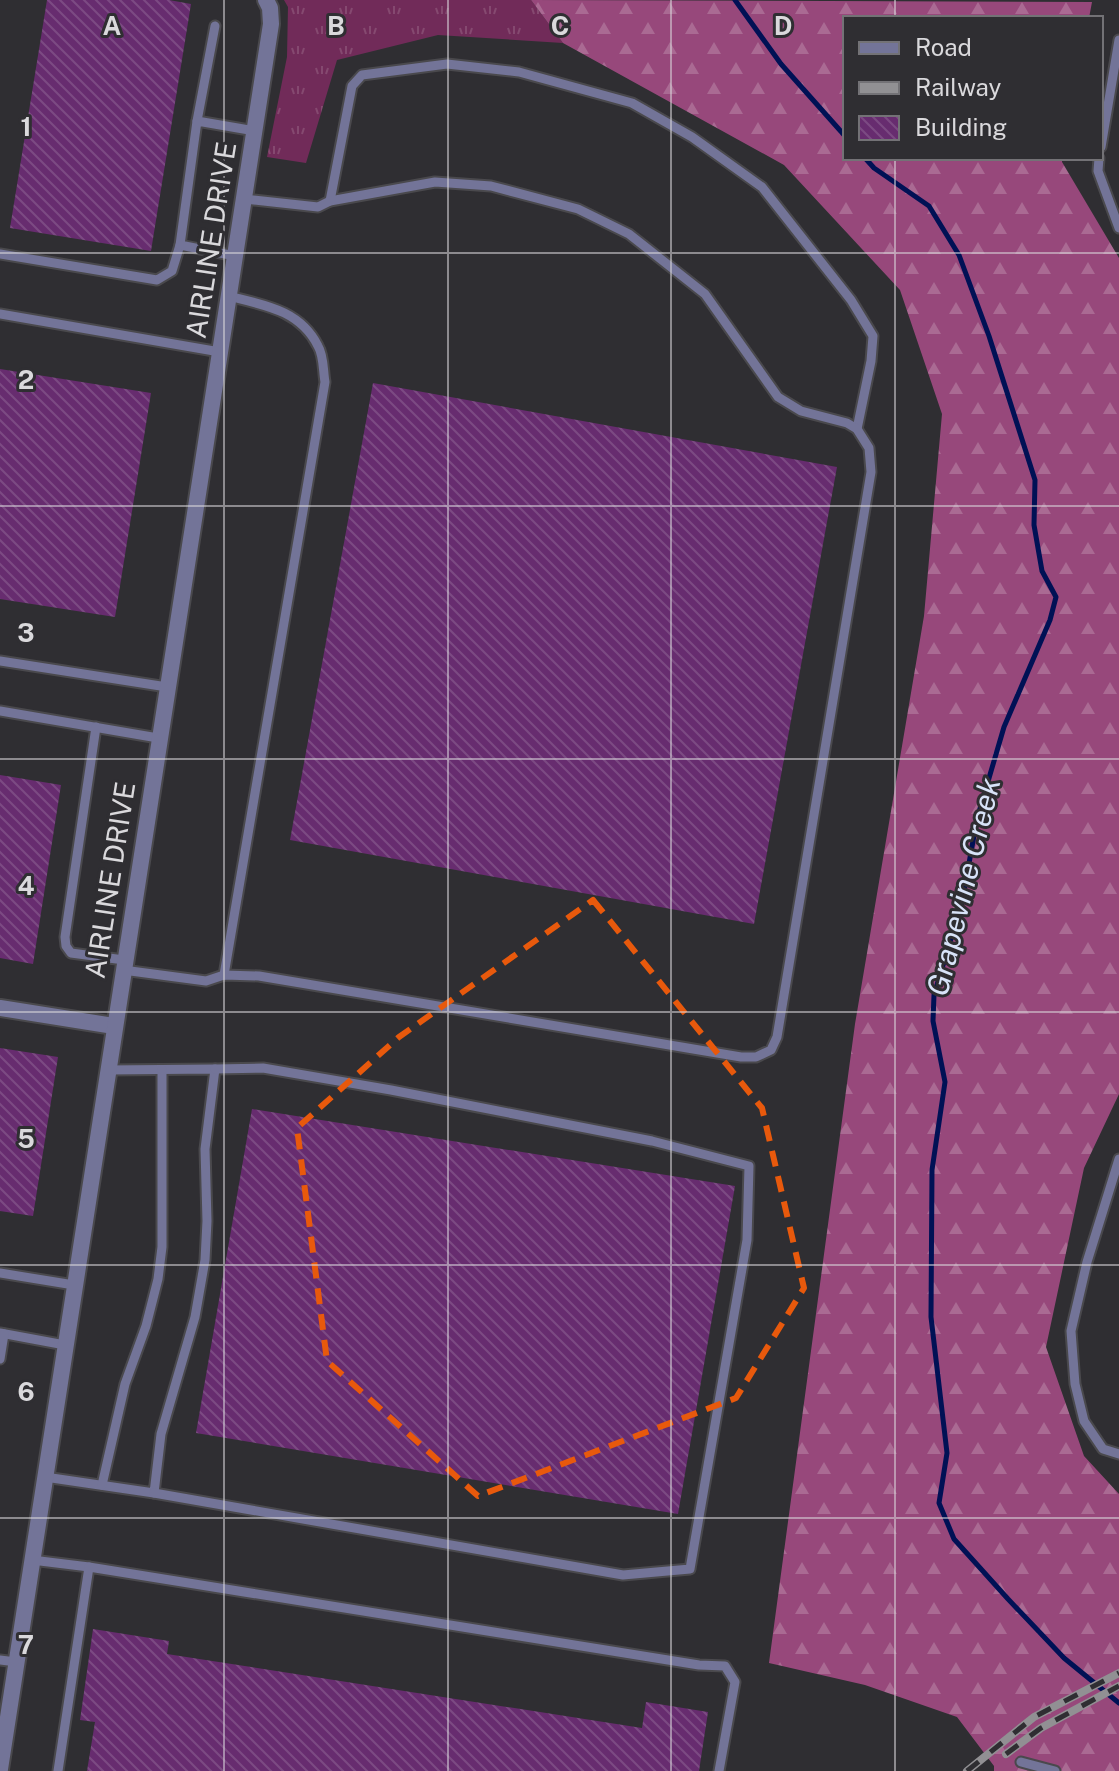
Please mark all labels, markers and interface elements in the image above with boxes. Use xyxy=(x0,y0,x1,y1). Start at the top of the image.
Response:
text: A xyxy=(103,10,122,41)
text: B xyxy=(327,10,345,41)
text: C xyxy=(551,10,569,41)
text: D xyxy=(774,10,792,41)
legend xyxy=(843,16,1103,160)
text: Road xyxy=(915,33,972,61)
text: Railway xyxy=(915,73,1001,101)
text: 1 xyxy=(20,111,32,142)
text: Building xyxy=(915,113,1007,141)
street label: AIRLINE DRIVE xyxy=(179,139,242,341)
text: 2 xyxy=(18,364,34,395)
text: 3 xyxy=(17,617,35,648)
water label: Grapevine Creek xyxy=(919,773,1008,999)
street label: AIRLINE DRIVE xyxy=(78,779,141,981)
text: 4 xyxy=(17,870,35,901)
text: 5 xyxy=(17,1123,35,1154)
text: 6 xyxy=(17,1376,35,1407)
text: 7 xyxy=(18,1629,34,1660)

